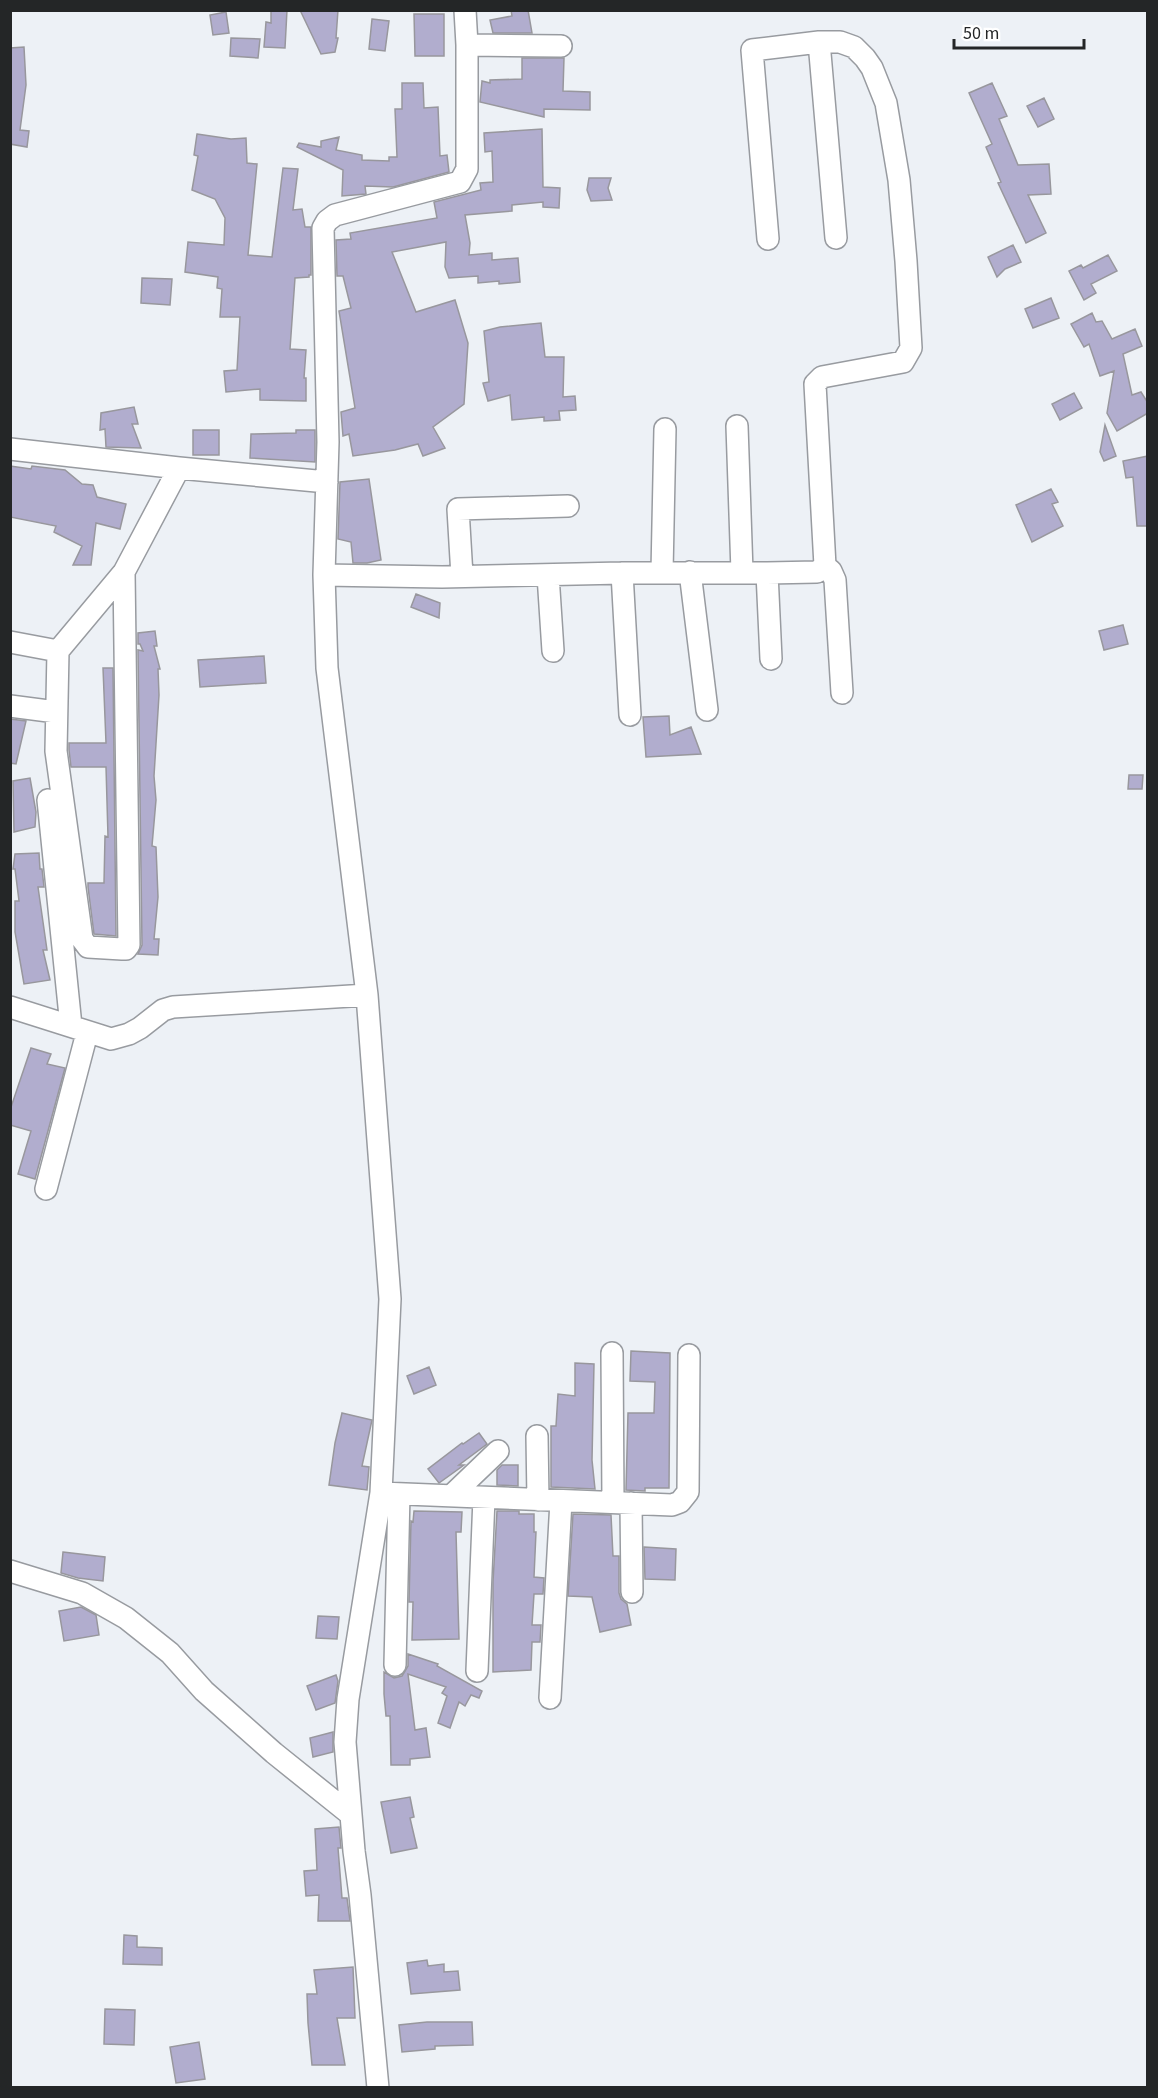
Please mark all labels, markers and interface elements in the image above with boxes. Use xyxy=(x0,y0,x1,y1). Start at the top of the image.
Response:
scale bar xyxy=(954,12,1084,50)
text: 50 m xyxy=(963,21,999,46)

